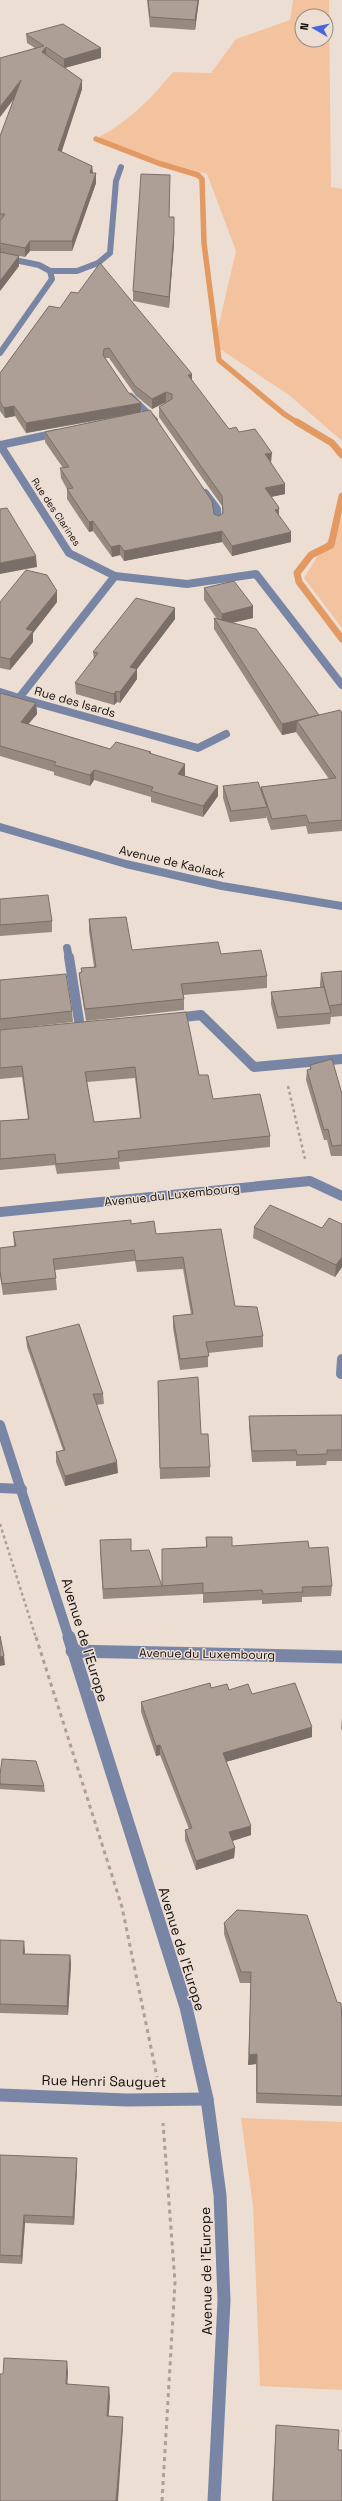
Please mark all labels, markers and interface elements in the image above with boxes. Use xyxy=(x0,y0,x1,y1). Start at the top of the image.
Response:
north arrow xyxy=(294,8,334,48)
text: N xyxy=(297,22,312,31)
street label: Rue des Clarines xyxy=(28,476,84,548)
street label: Rue des Isards xyxy=(33,683,117,721)
street label: Avenue de Kaolack xyxy=(118,842,227,882)
street label: Avenue du Luxembourg xyxy=(103,1180,241,1210)
street label: Avenue de l'Europe xyxy=(58,1576,112,1704)
street label: Avenue du Luxembourg xyxy=(139,1645,275,1663)
street label: Avenue de l'Europe xyxy=(155,1885,209,2013)
street label: Rue Henri Sauguet xyxy=(42,2071,166,2091)
street label: Avenue de l'Europe xyxy=(196,2207,216,2335)

